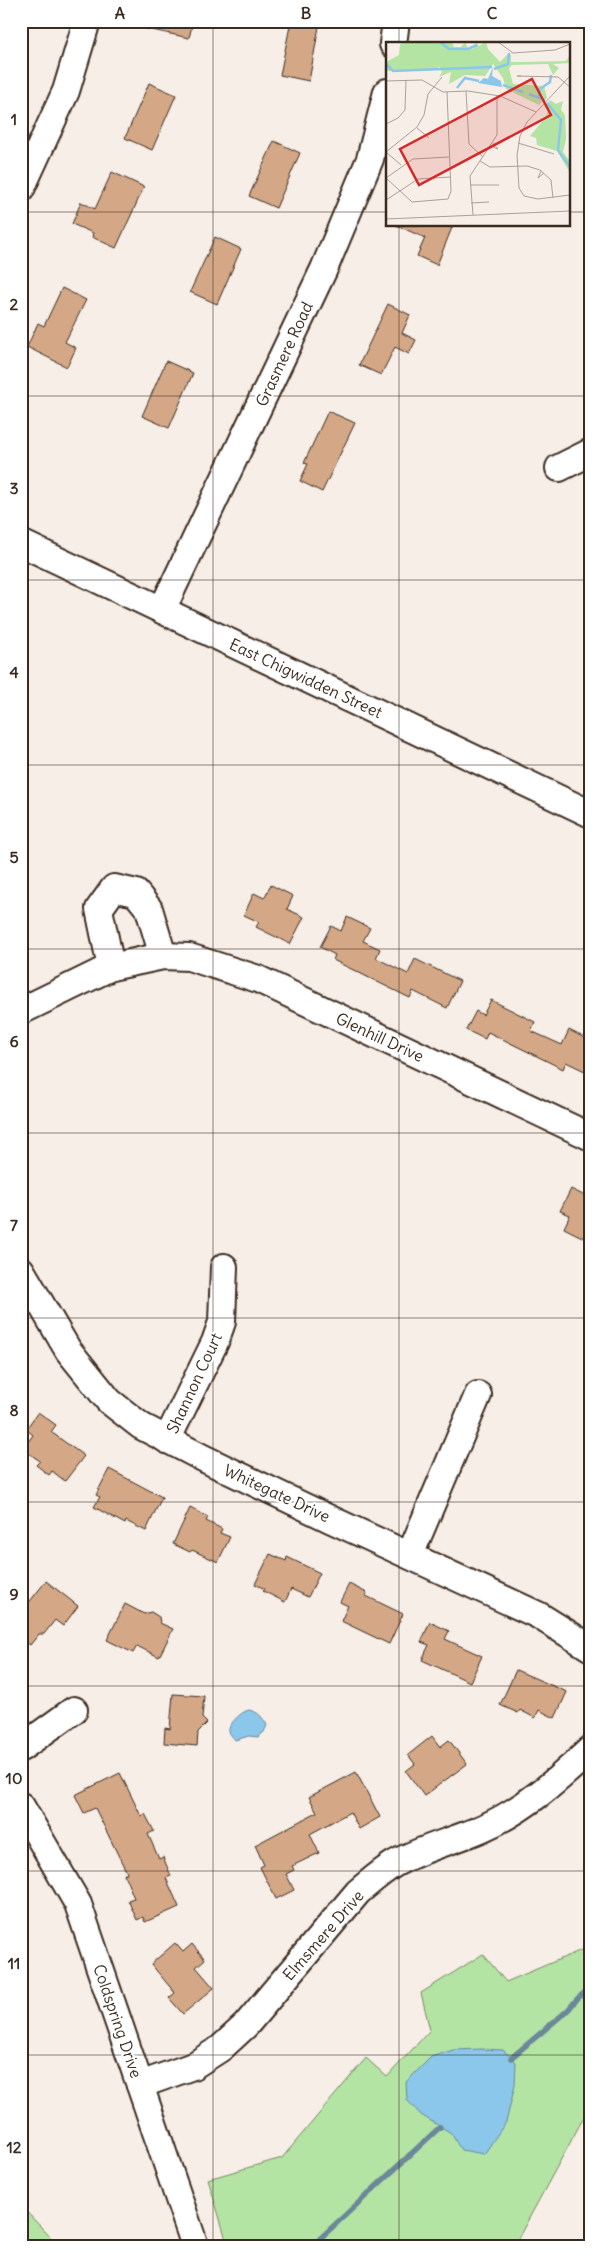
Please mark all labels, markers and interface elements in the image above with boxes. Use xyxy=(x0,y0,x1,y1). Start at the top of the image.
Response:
text: A xyxy=(115,3,125,23)
text: B xyxy=(301,3,312,23)
text: C xyxy=(487,3,498,23)
inset map xyxy=(386,42,570,226)
text: 1 xyxy=(11,109,17,129)
text: 2 xyxy=(10,294,19,314)
street label: Grasmere Road xyxy=(251,299,317,409)
text: 3 xyxy=(9,478,19,498)
street label: East Chigwidden Street xyxy=(226,634,386,722)
text: 4 xyxy=(9,662,19,682)
text: 5 xyxy=(9,847,19,867)
street label: Glenhill Drive xyxy=(333,1008,427,1066)
text: 6 xyxy=(9,1031,19,1051)
text: 7 xyxy=(10,1215,18,1235)
street label: Shannon Court xyxy=(162,1329,226,1436)
text: 8 xyxy=(9,1400,19,1420)
street label: Whitegate Drive xyxy=(221,1460,333,1526)
text: 9 xyxy=(9,1584,19,1604)
text: 10 xyxy=(6,1768,22,1788)
street label: Elmsmere Drive xyxy=(278,1886,368,1984)
text: 11 xyxy=(8,1953,20,1973)
street label: Coldspring Drive xyxy=(89,1962,147,2080)
text: 12 xyxy=(6,2137,22,2157)

